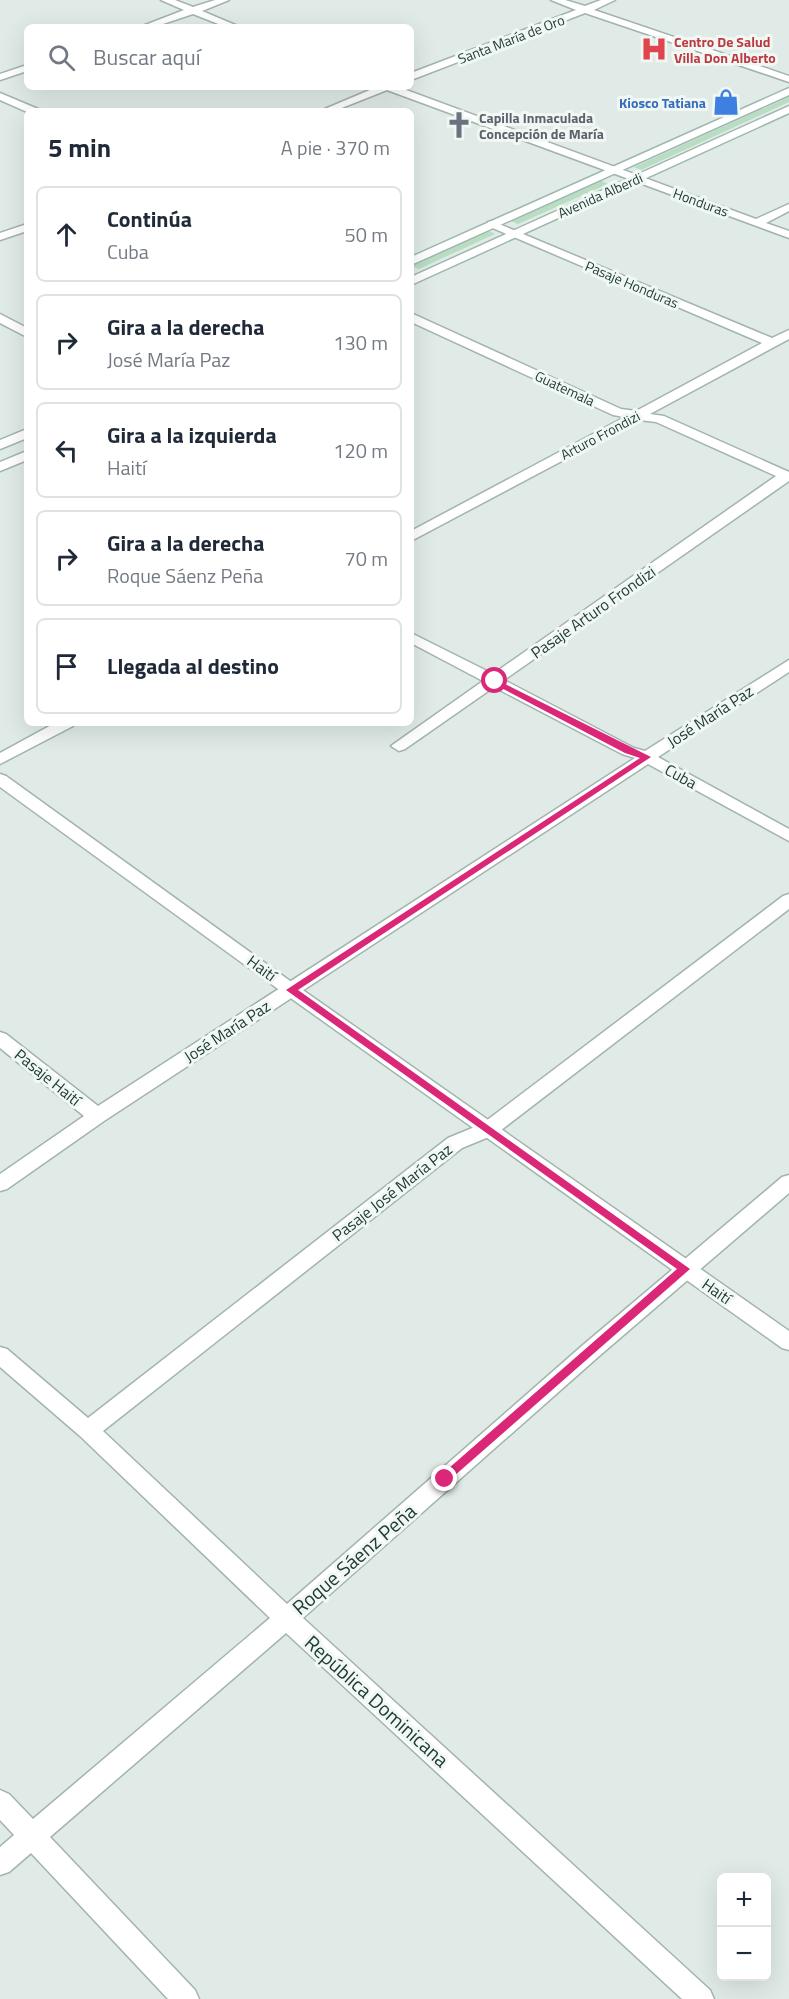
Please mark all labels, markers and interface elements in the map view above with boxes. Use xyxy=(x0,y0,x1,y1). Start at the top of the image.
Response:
street label: Santa María de Oro xyxy=(455,9,567,69)
search box xyxy=(24,24,414,90)
place label: Centro De Salud Villa Don Alberto xyxy=(674,31,776,68)
hospital icon: Centro De Salud Villa Don Alberto xyxy=(639,34,669,64)
text: Buscar aquí xyxy=(93,40,201,74)
icon: search xyxy=(45,41,78,74)
shop icon: Kiosco Tatiana xyxy=(711,87,741,117)
place label: Kiosco Tatiana xyxy=(619,92,706,113)
place label: Capilla Inmaculada Concepción de María xyxy=(479,107,604,144)
church icon: Capilla Inmaculada Concepción de María xyxy=(444,110,474,140)
text: 5 min xyxy=(48,128,111,167)
text: A pie · 370 m xyxy=(281,132,390,163)
street label: Avenida Alberdi xyxy=(554,167,646,223)
street label: Honduras xyxy=(670,182,732,222)
text: Continúa xyxy=(107,202,192,236)
icon: ahead xyxy=(50,218,83,251)
text: 50 m xyxy=(344,219,388,250)
text: Cuba xyxy=(107,236,149,267)
street label: Pasaje Honduras xyxy=(582,255,682,313)
text: Gira a la derecha xyxy=(107,310,264,344)
icon: right xyxy=(50,326,83,359)
text: 130 m xyxy=(333,327,388,358)
text: José María Paz xyxy=(107,344,230,375)
street label: Guatemala xyxy=(532,365,598,411)
street label: Arturo Frondizi xyxy=(557,405,643,465)
text: Gira a la izquierda xyxy=(107,418,277,452)
icon: left xyxy=(50,434,83,467)
text: 120 m xyxy=(333,435,388,466)
text: Haití xyxy=(107,452,146,483)
text: Gira a la derecha xyxy=(107,526,264,560)
icon: right xyxy=(50,542,83,575)
text: 70 m xyxy=(344,543,388,574)
text: Roque Sáenz Peña xyxy=(107,560,263,591)
street label: Pasaje Arturo Frondizi xyxy=(526,560,660,664)
text: Llegada al destino xyxy=(107,649,279,683)
icon: arrive xyxy=(50,650,83,683)
route start xyxy=(481,667,507,693)
street label: José María Paz xyxy=(662,679,758,753)
street label: Cuba xyxy=(661,757,701,795)
street label: Haití xyxy=(242,949,283,988)
street label: José María Paz xyxy=(179,994,275,1068)
street label: Pasaje Haití xyxy=(10,1043,88,1112)
street label: Pasaje José María Paz xyxy=(327,1137,457,1247)
street label: Haití xyxy=(697,1272,738,1311)
route end xyxy=(431,1465,457,1491)
street label: Roque Sáenz Peña xyxy=(285,1496,423,1622)
street label: República Dominicana xyxy=(298,1628,456,1774)
map controls xyxy=(717,1873,771,1981)
button: + xyxy=(717,1873,771,1927)
button: − xyxy=(717,1927,771,1981)

